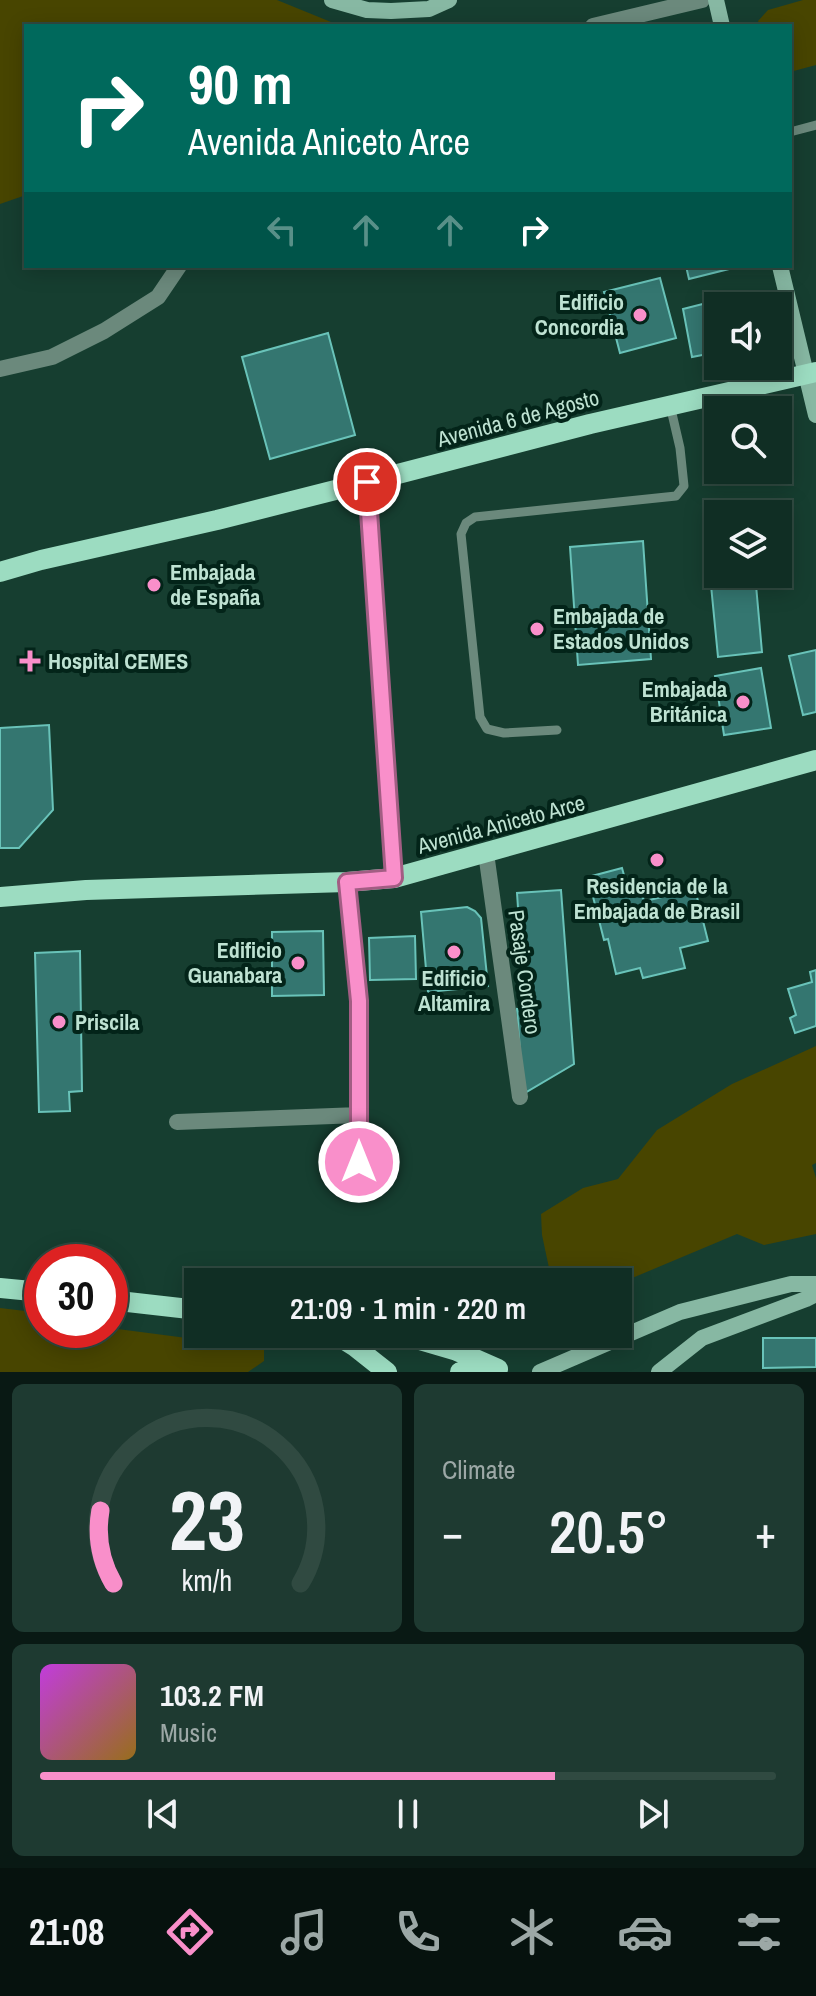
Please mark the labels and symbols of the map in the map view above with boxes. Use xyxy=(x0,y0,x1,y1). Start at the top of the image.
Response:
place label: Edificio Concordia xyxy=(535,287,624,342)
marker: Edificio Concordia xyxy=(631,306,649,324)
street label: Avenida 6 de Agosto xyxy=(433,382,602,454)
pin xyxy=(333,448,401,516)
place label: Embajada de España xyxy=(170,557,260,612)
marker: Embajada de España xyxy=(145,576,163,594)
place label: Embajada de Estados Unidos xyxy=(553,601,689,656)
marker: Embajada de Estados Unidos xyxy=(528,620,546,638)
place label: Hospital CEMES xyxy=(48,646,188,676)
marker: Hospital CEMES xyxy=(19,650,41,672)
place label: Embajada Británica xyxy=(642,674,727,729)
marker: Embajada Británica xyxy=(734,693,752,711)
street label: Avenida Aniceto Arce xyxy=(413,787,588,861)
marker: Residencia de la Embajada de Brasil xyxy=(648,851,666,869)
place label: Residencia de la Embajada de Brasil xyxy=(574,871,740,926)
street label: Pasaje Cordero xyxy=(501,908,549,1036)
place label: Edificio Guanabara xyxy=(188,935,282,990)
marker: Edificio Altamira xyxy=(445,943,463,961)
marker: Edificio Guanabara xyxy=(289,954,307,972)
place label: Edificio Altamira xyxy=(418,963,490,1018)
place label: Priscila xyxy=(75,1007,139,1037)
marker: Priscila xyxy=(50,1013,68,1031)
position arrow xyxy=(317,1120,401,1204)
speed limit sign: 30 xyxy=(24,1244,128,1348)

